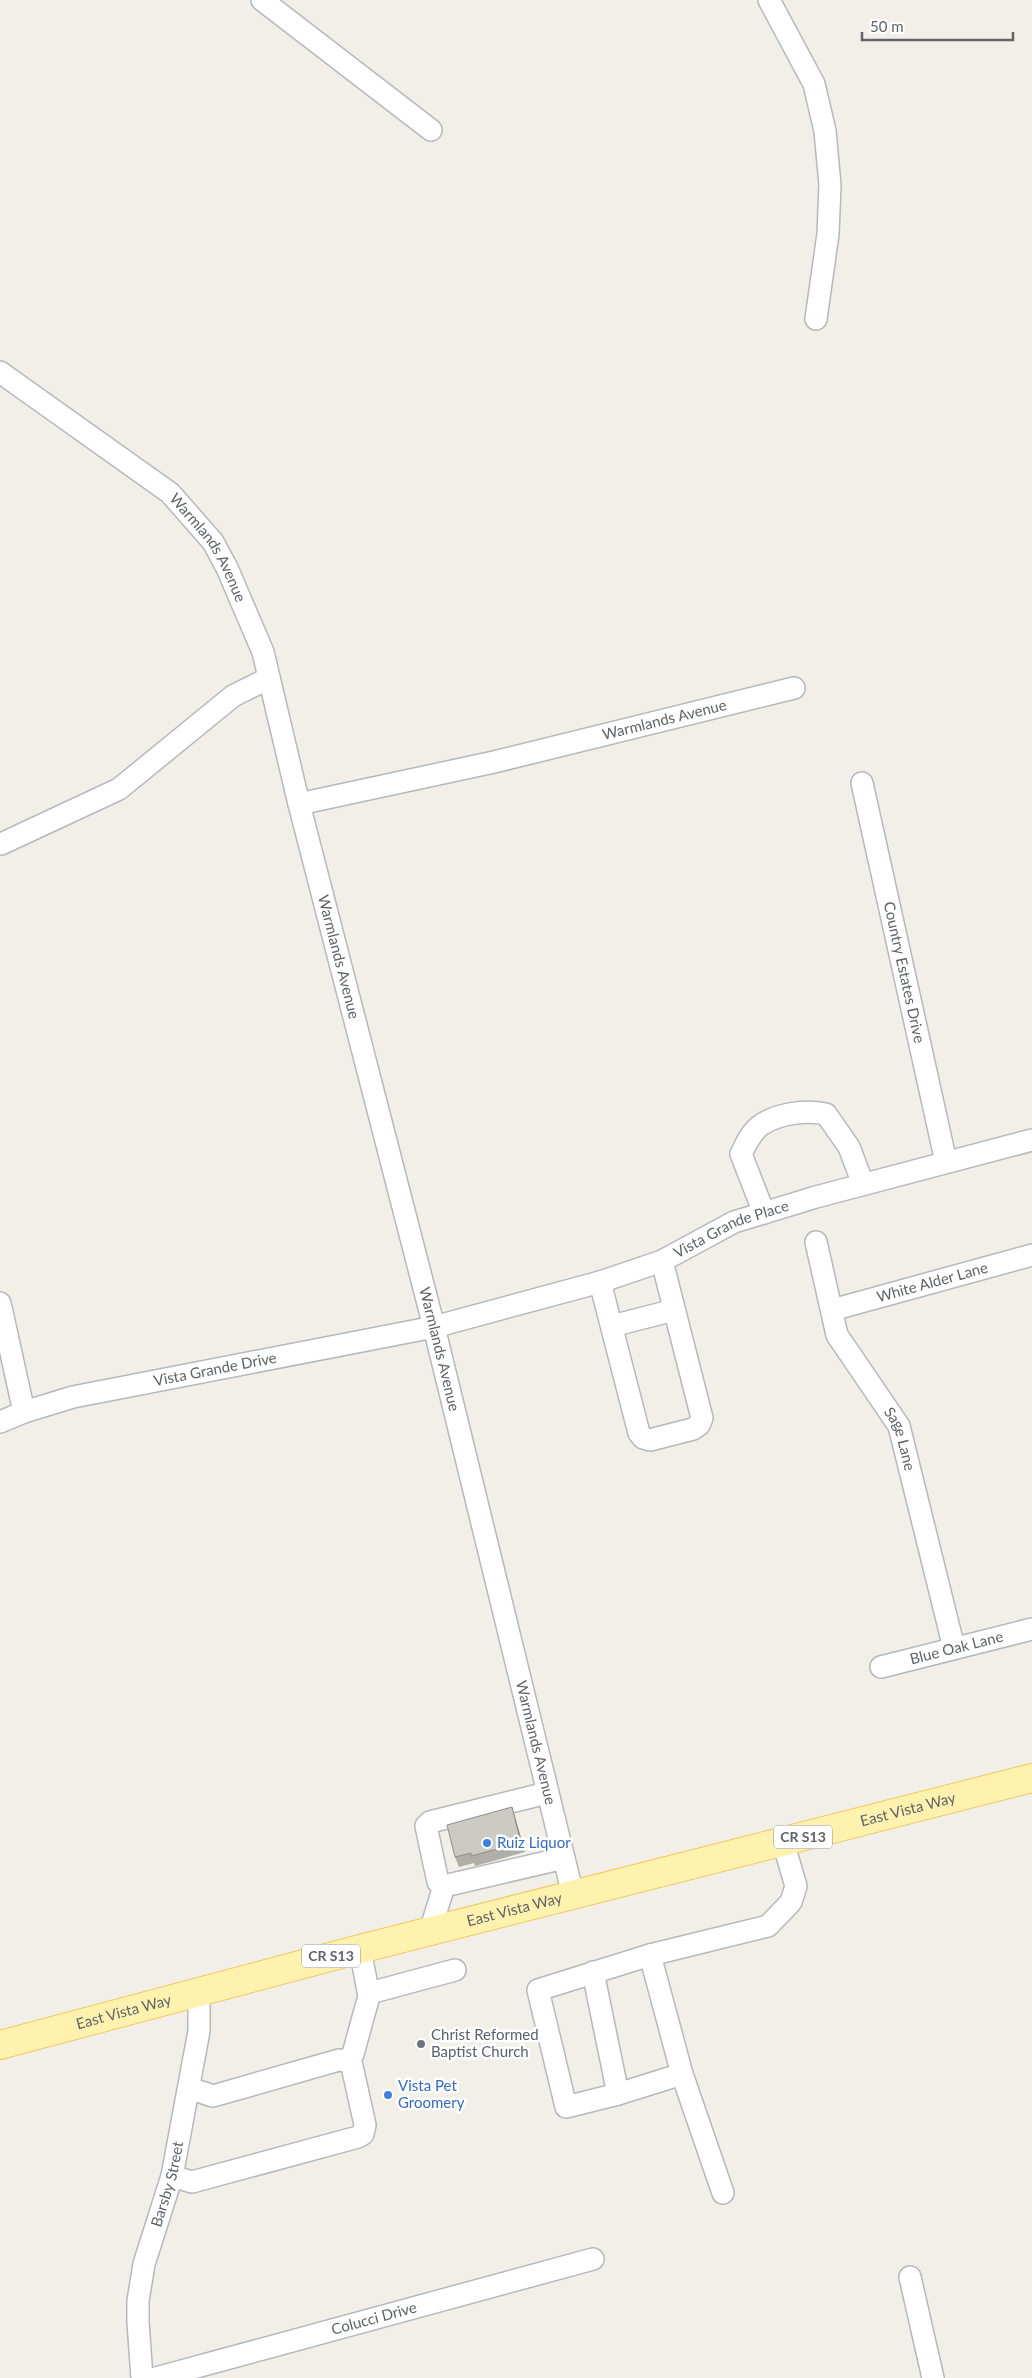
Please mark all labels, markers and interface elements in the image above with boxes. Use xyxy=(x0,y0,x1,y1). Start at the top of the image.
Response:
scale bar xyxy=(862,10,1013,42)
text: 50 m xyxy=(870,17,904,35)
street label: Warmlands Avenue xyxy=(166,489,251,605)
street label: Warmlands Avenue xyxy=(600,695,728,743)
street label: Warmlands Avenue xyxy=(315,893,364,1021)
street label: Country Estates Drive xyxy=(881,900,929,1045)
street label: Vista Grande Place xyxy=(670,1196,791,1261)
street label: White Alder Lane xyxy=(874,1258,990,1305)
street label: Warmlands Avenue xyxy=(416,1285,464,1413)
street label: Vista Grande Drive xyxy=(152,1348,278,1389)
street label: Sage Lane xyxy=(881,1403,920,1472)
street label: Blue Oak Lane xyxy=(908,1627,1005,1667)
street label: Warmlands Avenue xyxy=(513,1678,561,1806)
street label: East Vista Way xyxy=(858,1788,958,1829)
road number: CR S13 xyxy=(774,1825,832,1848)
place label: Ruiz Liquor xyxy=(497,1833,571,1851)
marker: Ruiz Liquor xyxy=(481,1837,493,1849)
street label: East Vista Way xyxy=(465,1888,564,1929)
road number: CR S13 xyxy=(302,1944,360,1968)
street label: East Vista Way xyxy=(74,1990,173,2032)
place label: Christ Reformed Baptist Church xyxy=(431,2025,539,2060)
marker: Christ Reformed Baptist Church xyxy=(415,2038,427,2050)
place label: Vista Pet Groomery xyxy=(398,2076,465,2111)
marker: Vista Pet Groomery xyxy=(382,2089,394,2101)
street label: Barsby Street xyxy=(146,2139,186,2229)
street label: Colucci Drive xyxy=(329,2297,419,2338)

